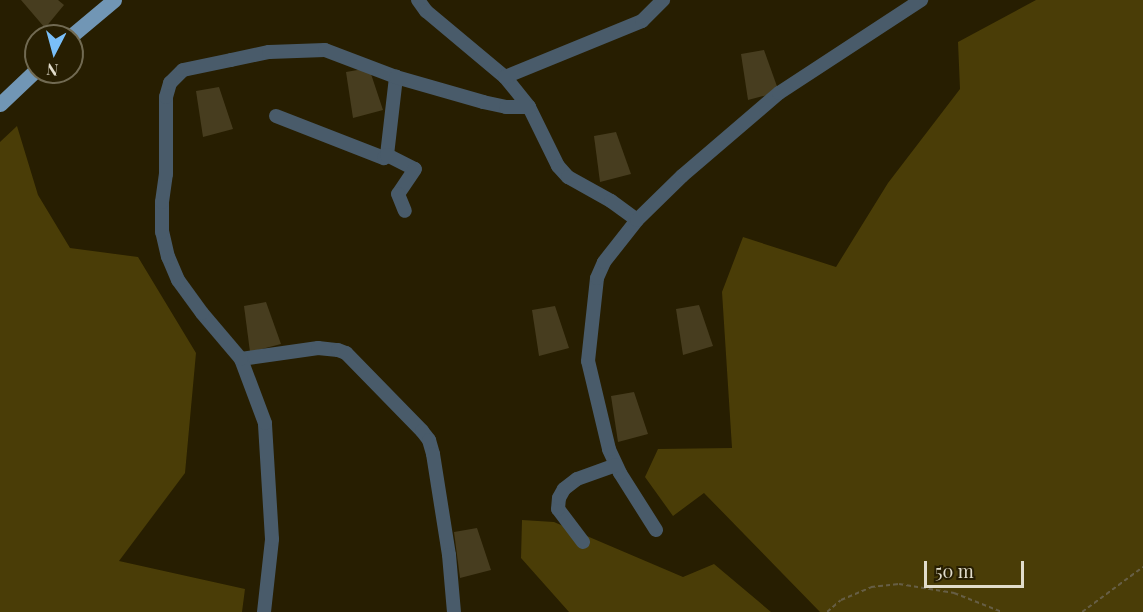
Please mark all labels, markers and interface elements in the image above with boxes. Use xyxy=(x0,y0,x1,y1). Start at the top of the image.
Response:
north arrow xyxy=(24,24,84,84)
text: N xyxy=(45,59,59,81)
scale bar xyxy=(927,549,1028,587)
text: 50 m xyxy=(935,559,974,583)

